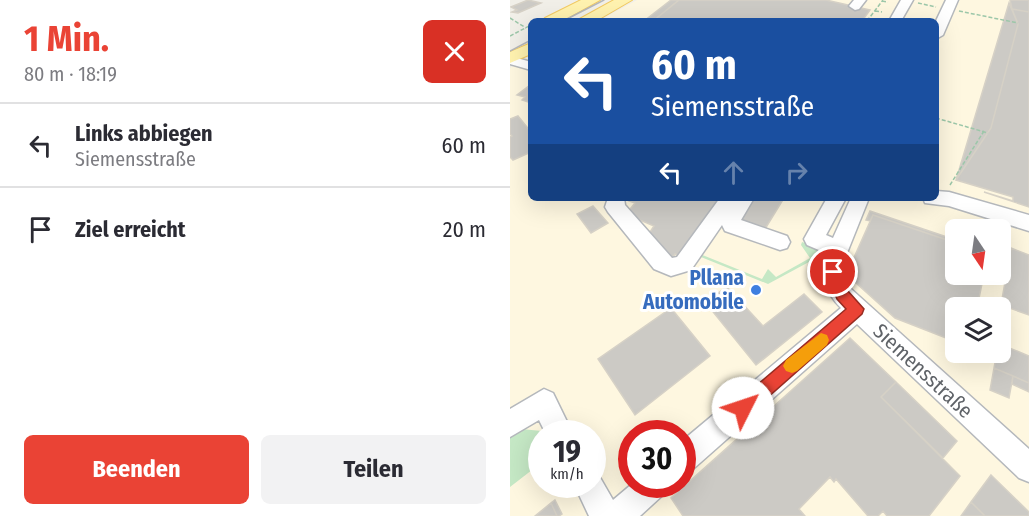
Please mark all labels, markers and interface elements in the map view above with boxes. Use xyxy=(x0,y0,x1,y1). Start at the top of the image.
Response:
text: 1 Min. xyxy=(24,17,109,61)
button: close xyxy=(423,20,486,83)
text: 60 m xyxy=(651,40,737,90)
icon: left xyxy=(552,42,630,120)
text: 80 m · 18:19 xyxy=(24,62,117,86)
text: Siemensstraße xyxy=(651,91,814,123)
text: Links abbiegen xyxy=(75,120,213,147)
icon: left xyxy=(24,129,57,162)
text: 60 m xyxy=(442,132,486,159)
text: Siemensstraße xyxy=(75,147,196,171)
icon: left xyxy=(654,156,687,189)
icon: ahead xyxy=(717,156,750,189)
icon: right xyxy=(780,156,813,189)
icon: arrive xyxy=(24,213,57,246)
text: Ziel erreicht xyxy=(75,216,186,243)
text: 20 m xyxy=(443,216,486,243)
north arrow xyxy=(945,219,1011,285)
map controls xyxy=(945,219,1011,363)
pin xyxy=(807,246,858,297)
icon: arrive xyxy=(816,255,849,288)
place label: Pllana Automobile xyxy=(642,265,744,315)
marker: Pllana Automobile xyxy=(749,283,763,297)
button: layers xyxy=(945,297,1011,363)
street label: Siemensstraße xyxy=(868,318,978,424)
position arrow xyxy=(711,376,775,440)
speed limit sign: 30 xyxy=(618,420,696,498)
text: 19 xyxy=(553,434,581,470)
button: Beenden xyxy=(24,435,249,504)
button: Teilen xyxy=(261,435,486,504)
text: km/h xyxy=(550,465,584,483)

